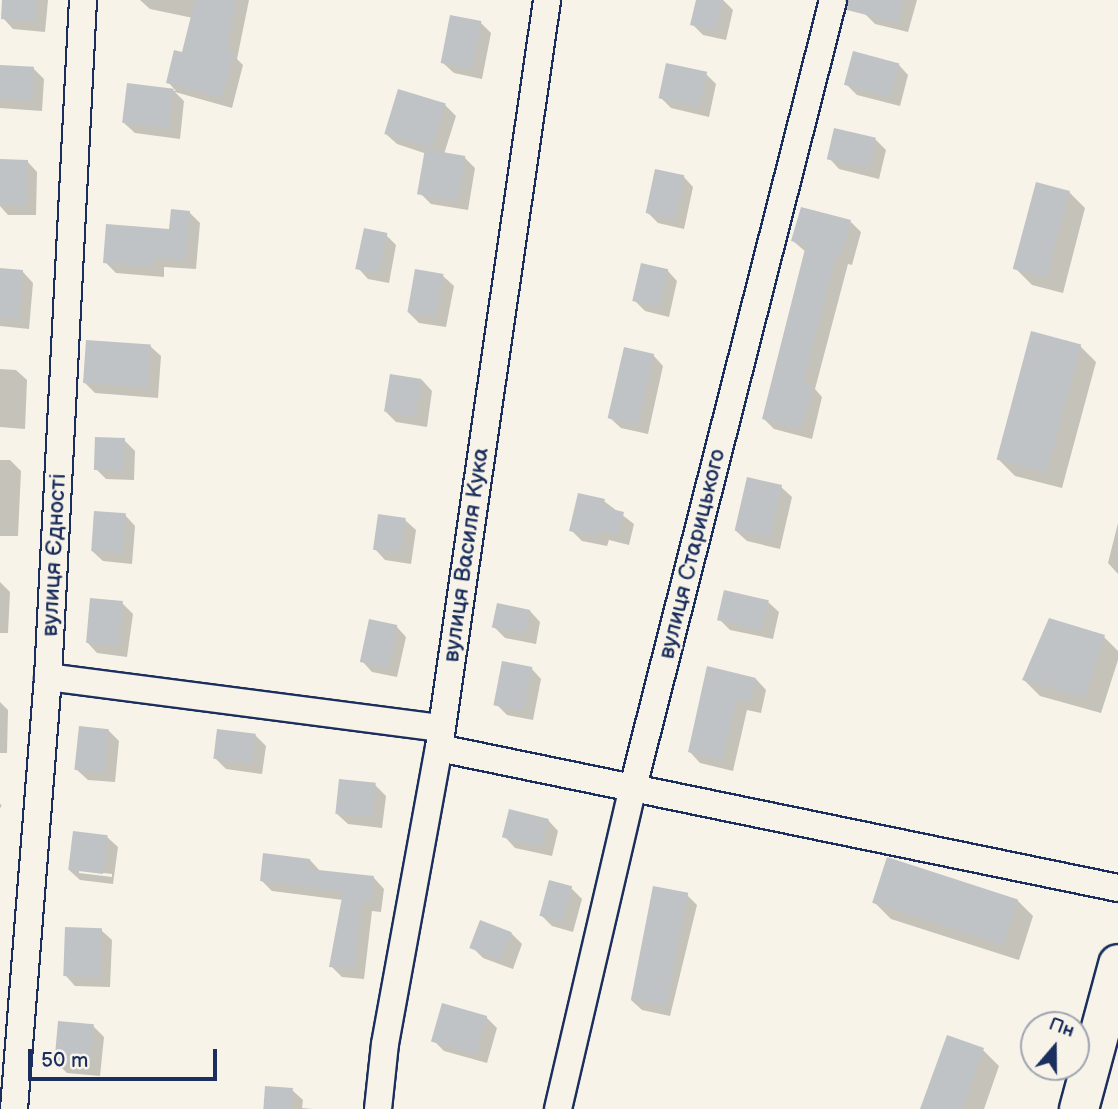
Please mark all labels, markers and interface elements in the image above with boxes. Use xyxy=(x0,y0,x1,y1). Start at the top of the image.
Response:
street label: вулиця Василя Кука xyxy=(437,446,495,664)
street label: вулиця Старицького xyxy=(653,446,731,662)
street label: вулиця Єдності xyxy=(36,473,72,637)
north arrow xyxy=(1020,1011,1090,1081)
text: Пн xyxy=(1046,1013,1077,1043)
scale bar xyxy=(32,1036,220,1080)
text: 50 m xyxy=(41,1048,88,1073)

